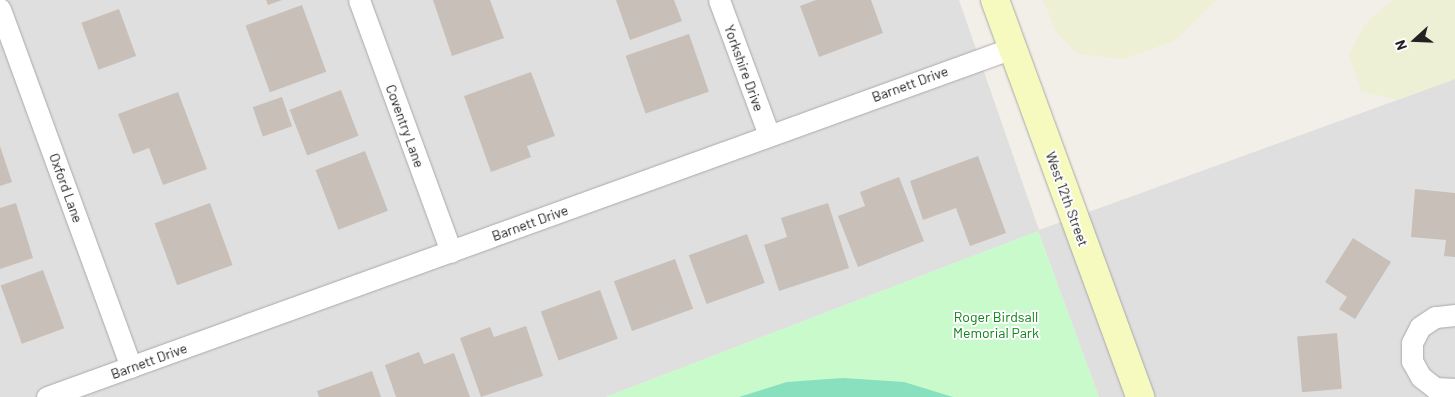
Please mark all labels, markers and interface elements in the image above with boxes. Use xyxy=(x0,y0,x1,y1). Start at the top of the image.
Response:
north arrow xyxy=(1390,15,1440,65)
street label: Yorkshire Drive xyxy=(721,22,767,114)
text: N xyxy=(1391,38,1410,53)
street label: Barnett Drive xyxy=(870,62,950,106)
street label: Coventry Lane xyxy=(382,82,428,170)
street label: West 12th Street xyxy=(1042,149,1092,249)
street label: Oxford Lane xyxy=(46,151,86,225)
street label: Barnett Drive xyxy=(490,201,570,245)
park label: Roger Birdsall Memorial Park xyxy=(953,309,1039,342)
street label: Barnett Drive xyxy=(109,339,189,383)

